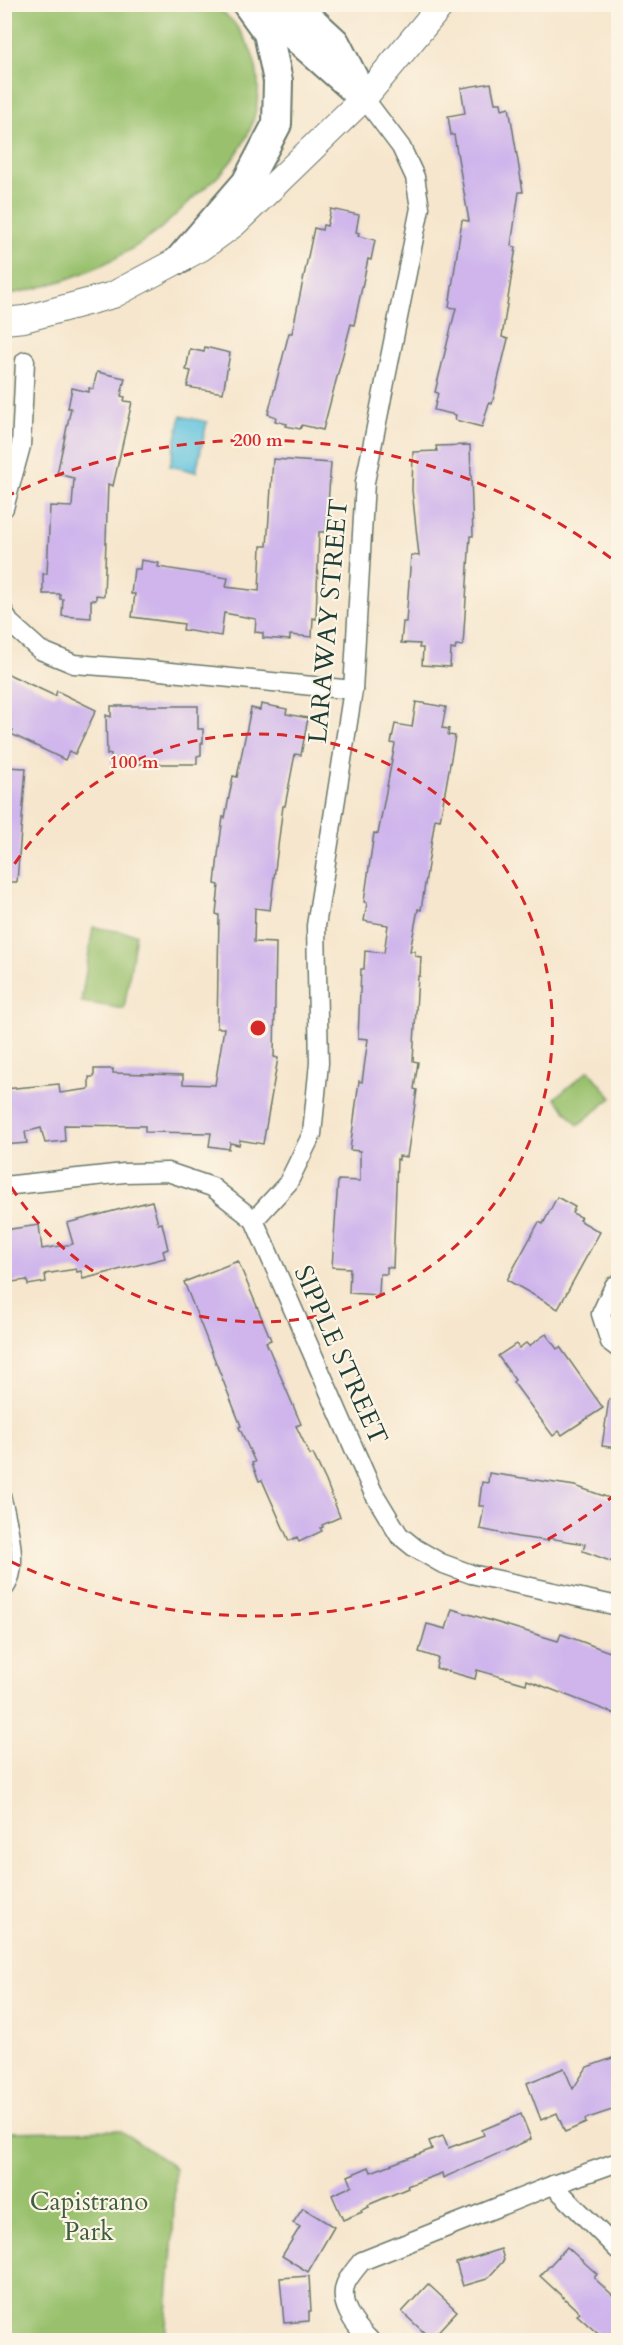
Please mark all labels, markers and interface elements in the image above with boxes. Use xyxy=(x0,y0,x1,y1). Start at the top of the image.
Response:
text: 200 m xyxy=(233,428,283,453)
street label: LARAWAY STREET xyxy=(300,497,356,745)
text: 100 m xyxy=(109,750,159,775)
centre of rings xyxy=(248,1018,268,1038)
street label: SIPPLE STREET xyxy=(286,1260,396,1450)
park label: Capistrano Park xyxy=(30,2184,148,2249)

